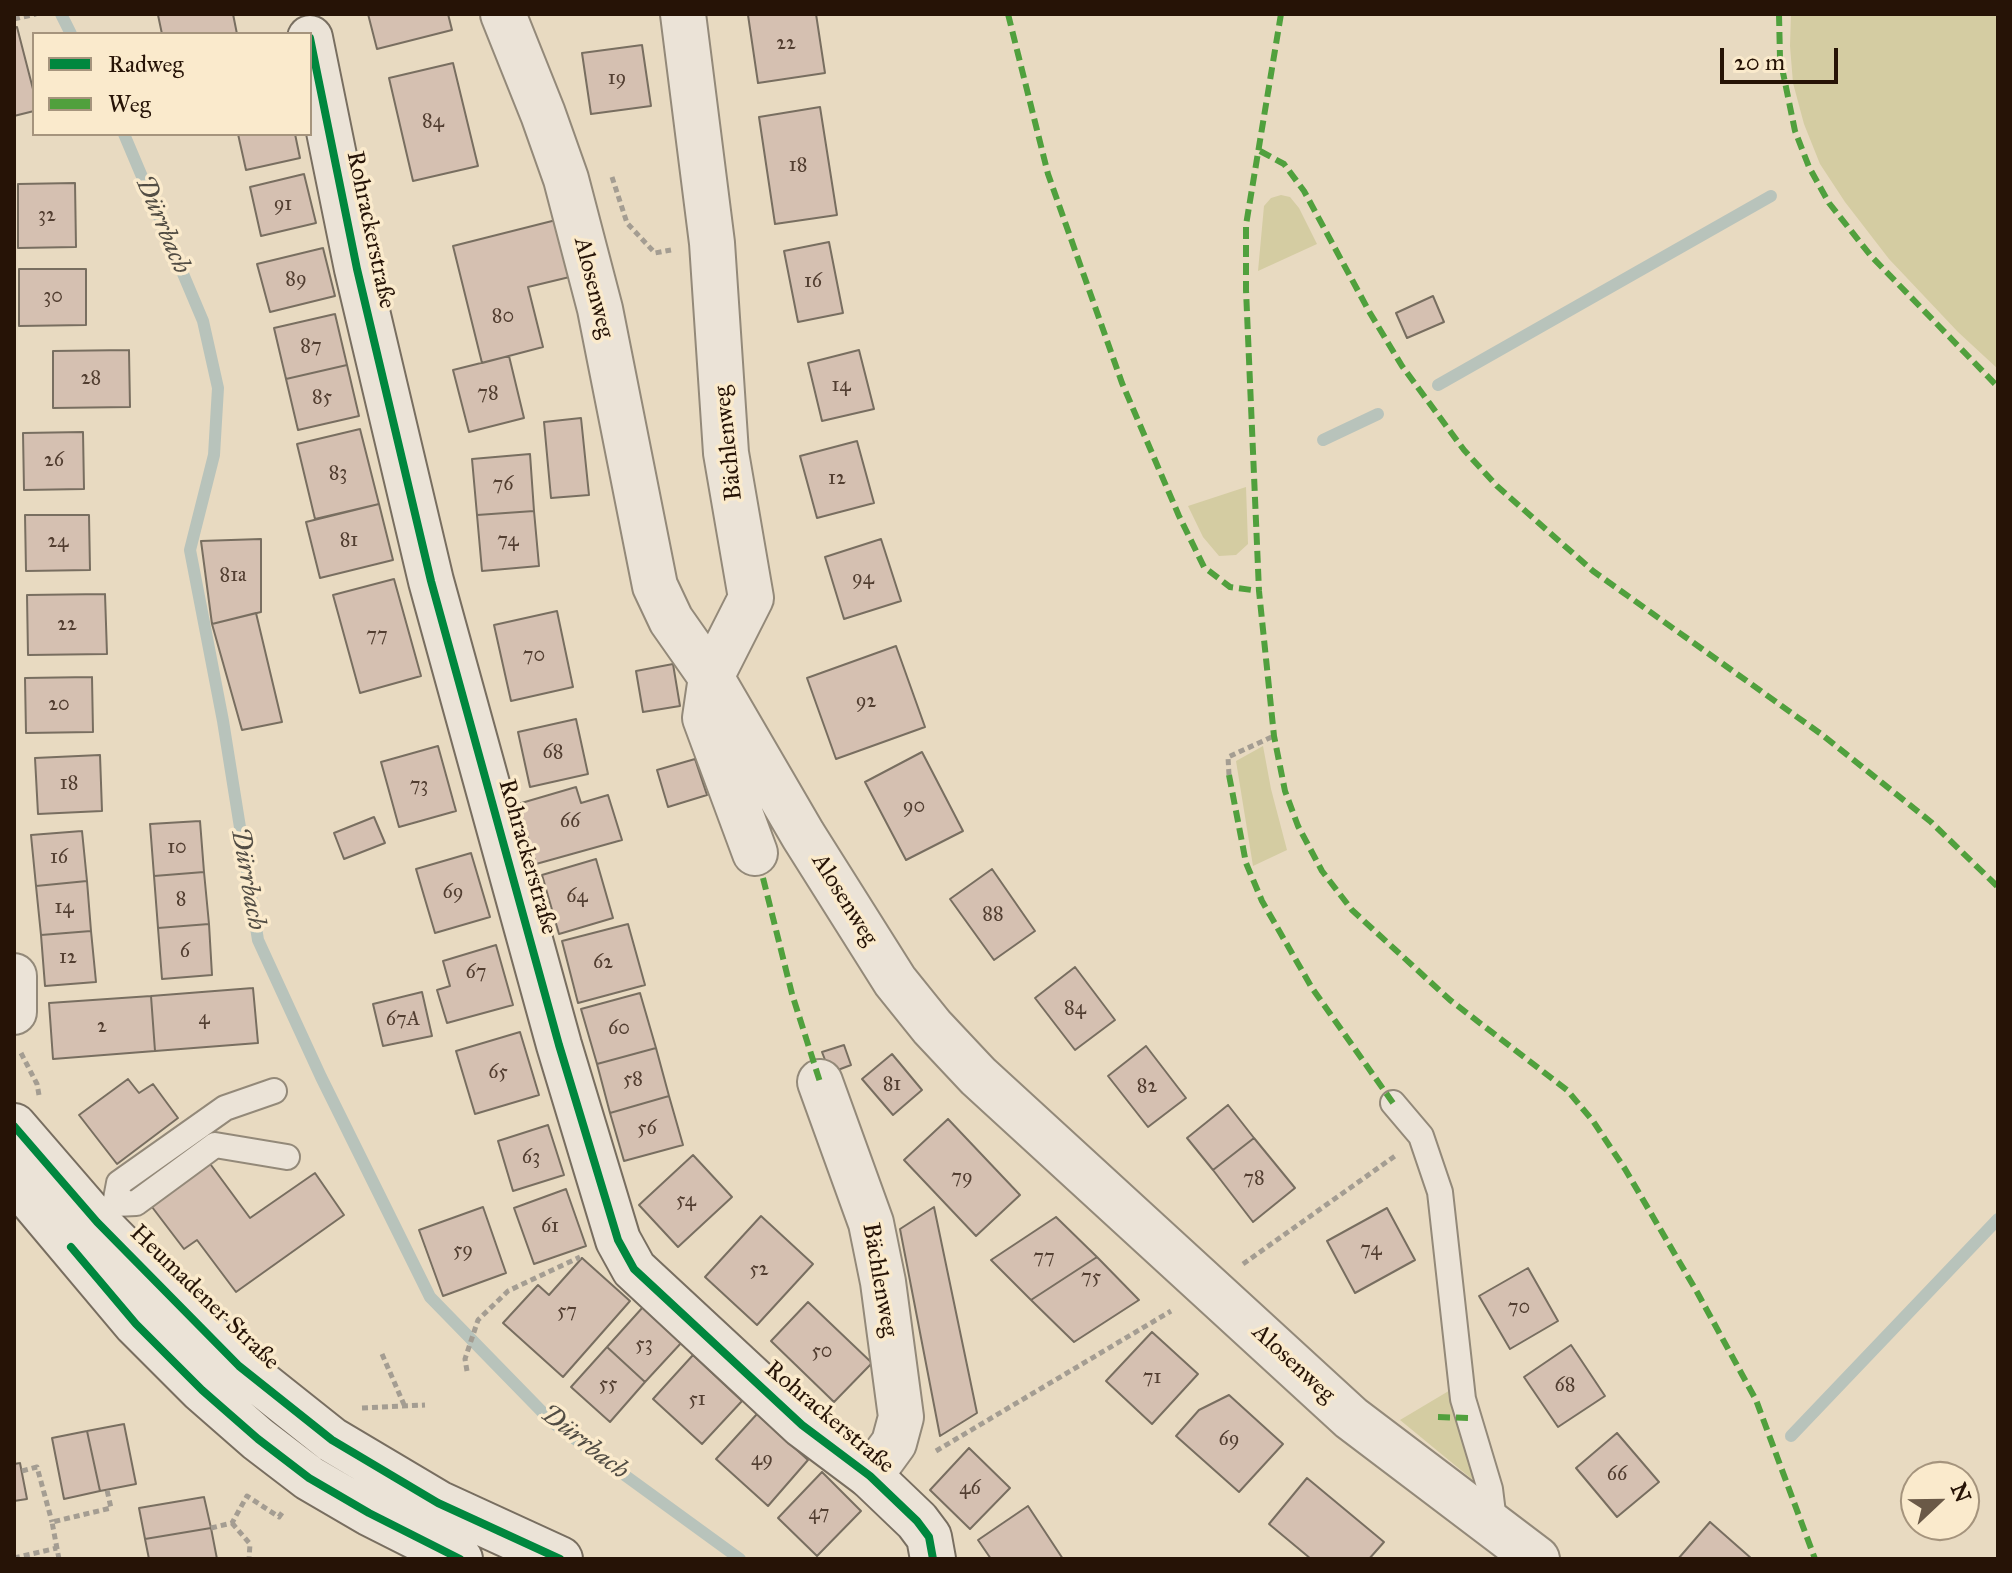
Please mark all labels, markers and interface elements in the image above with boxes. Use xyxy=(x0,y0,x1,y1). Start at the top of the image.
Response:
legend xyxy=(32,32,312,136)
house number: 22 xyxy=(776,32,796,56)
scale bar xyxy=(1724,32,1842,82)
text: 20 m xyxy=(1734,47,1785,77)
text: Radweg xyxy=(108,49,184,79)
house number: 19 xyxy=(608,67,626,91)
text: Weg xyxy=(108,89,151,119)
house number: 84 xyxy=(422,110,444,134)
street label: Rohrackerstraße xyxy=(339,149,401,311)
house number: 18 xyxy=(789,154,807,178)
water label: Dürrbach xyxy=(127,171,197,279)
house number: 91 xyxy=(274,193,292,217)
house number: 32 xyxy=(38,204,56,228)
street label: Alosenweg xyxy=(567,235,619,341)
house number: 89 xyxy=(285,268,307,292)
house number: 16 xyxy=(804,270,822,294)
house number: 30 xyxy=(43,285,63,309)
house number: 80 xyxy=(492,305,514,329)
house number: 87 xyxy=(300,335,322,359)
house number: 28 xyxy=(81,367,101,391)
house number: 14 xyxy=(831,374,851,398)
house number: 78 xyxy=(477,382,499,406)
street label: Bächlenweg xyxy=(709,384,749,502)
house number: 85 xyxy=(312,386,332,410)
house number: 26 xyxy=(44,449,64,473)
house number: 83 xyxy=(329,462,347,486)
house number: 12 xyxy=(828,467,846,491)
house number: 76 xyxy=(493,473,513,497)
house number: 81 xyxy=(340,529,358,553)
house number: 74 xyxy=(497,529,519,553)
house number: 24 xyxy=(47,530,69,554)
house number: 81a xyxy=(220,564,246,588)
house number: 94 xyxy=(852,567,874,591)
house number: 22 xyxy=(57,613,77,637)
house number: 77 xyxy=(366,624,388,648)
house number: 70 xyxy=(523,644,545,668)
house number: 92 xyxy=(856,690,876,714)
house number: 20 xyxy=(48,693,70,717)
house number: 68 xyxy=(543,741,563,765)
house number: 18 xyxy=(60,772,78,796)
house number: 73 xyxy=(410,774,428,798)
street label: Rohrackerstraße xyxy=(491,776,563,938)
house number: 90 xyxy=(903,795,925,819)
house number: 66 xyxy=(560,810,580,834)
water label: Dürrbach xyxy=(223,825,271,933)
house number: 10 xyxy=(167,836,187,860)
house number: 16 xyxy=(50,846,68,870)
street label: Alosenweg xyxy=(804,849,884,951)
house number: 69 xyxy=(443,881,463,905)
house number: 64 xyxy=(566,885,588,909)
house number: 8 xyxy=(176,888,186,912)
house number: 14 xyxy=(54,896,74,920)
house number: 88 xyxy=(982,903,1004,927)
house number: 6 xyxy=(180,940,190,964)
house number: 12 xyxy=(59,946,77,970)
house number: 62 xyxy=(593,951,613,975)
house number: 67 xyxy=(466,961,486,985)
house number: 84 xyxy=(1064,997,1086,1021)
house number: 4 xyxy=(198,1007,210,1031)
house number: 67A xyxy=(386,1008,420,1032)
house number: 2 xyxy=(97,1015,107,1039)
house number: 60 xyxy=(608,1017,630,1041)
house number: 65 xyxy=(488,1061,508,1085)
house number: 58 xyxy=(623,1068,643,1092)
house number: 81 xyxy=(883,1073,901,1097)
house number: 82 xyxy=(1137,1075,1157,1099)
house number: 56 xyxy=(637,1117,657,1141)
house number: 63 xyxy=(522,1146,540,1170)
house number: 79 xyxy=(951,1166,973,1190)
house number: 78 xyxy=(1243,1167,1265,1191)
house number: 54 xyxy=(676,1189,696,1213)
house number: 61 xyxy=(541,1215,559,1239)
street label: Heumadener Straße xyxy=(123,1219,285,1377)
street label: Bächlenweg xyxy=(855,1221,903,1339)
house number: 74 xyxy=(1360,1238,1382,1262)
house number: 59 xyxy=(453,1239,473,1263)
house number: 77 xyxy=(1033,1246,1055,1270)
house number: 52 xyxy=(749,1258,769,1282)
house number: 75 xyxy=(1081,1266,1101,1290)
house number: 70 xyxy=(1508,1296,1530,1320)
house number: 57 xyxy=(557,1300,577,1324)
street label: Alosenweg xyxy=(1246,1318,1340,1410)
house number: 53 xyxy=(635,1333,653,1357)
house number: 50 xyxy=(812,1340,832,1364)
street label: Rohrackerstraße xyxy=(758,1355,900,1481)
house number: 71 xyxy=(1143,1366,1161,1390)
house number: 55 xyxy=(599,1373,617,1397)
house number: 68 xyxy=(1555,1374,1575,1398)
house number: 51 xyxy=(688,1388,706,1412)
water label: Dürrbach xyxy=(534,1399,634,1487)
house number: 69 xyxy=(1219,1428,1239,1452)
house number: 49 xyxy=(751,1448,773,1472)
north arrow xyxy=(1900,1461,1980,1541)
house number: 66 xyxy=(1607,1463,1627,1487)
house number: 46 xyxy=(959,1477,981,1501)
text: N xyxy=(1945,1479,1977,1506)
house number: 47 xyxy=(809,1502,829,1526)

